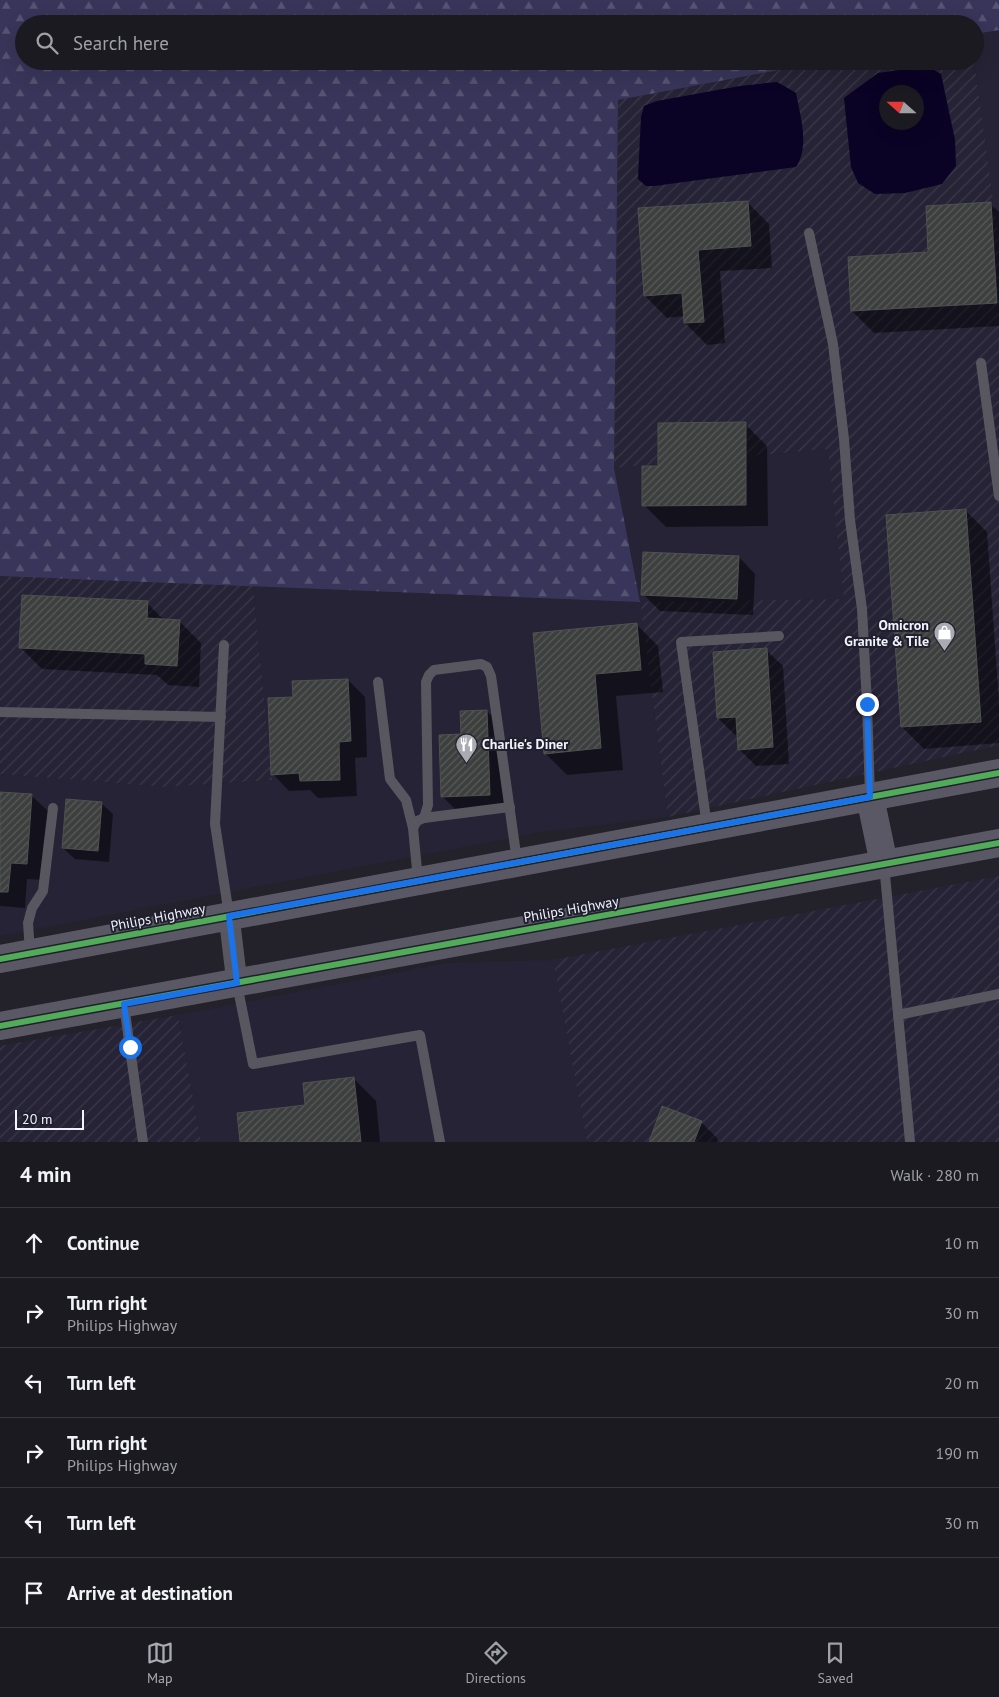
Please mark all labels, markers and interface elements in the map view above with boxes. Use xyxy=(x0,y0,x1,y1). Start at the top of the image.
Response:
search box xyxy=(15,15,984,70)
icon: search xyxy=(33,29,61,57)
text: Search here xyxy=(73,31,169,55)
north arrow xyxy=(879,85,924,130)
place label: Omicron Granite & Tile xyxy=(844,616,929,650)
shop icon: Omicron Granite & Tile xyxy=(933,621,957,652)
route end xyxy=(856,693,879,716)
restaurant icon: Charlie's Diner xyxy=(454,732,478,763)
place label: Charlie's Diner xyxy=(482,735,568,753)
street label: Philips Highway xyxy=(522,892,620,926)
street label: Philips Highway xyxy=(109,899,207,935)
route start xyxy=(119,1036,142,1059)
scale bar xyxy=(15,1107,84,1130)
text: 20 m xyxy=(22,1110,52,1128)
text: 4 min xyxy=(20,1161,71,1188)
text: Walk · 280 m xyxy=(890,1165,979,1185)
icon: ahead xyxy=(20,1229,48,1257)
text: Continue xyxy=(67,1231,139,1255)
text: 10 m xyxy=(944,1233,979,1253)
text: Turn right xyxy=(67,1291,147,1315)
icon: right xyxy=(20,1299,48,1327)
text: 30 m xyxy=(944,1303,979,1323)
text: Philips Highway xyxy=(67,1315,177,1335)
icon: left xyxy=(20,1369,48,1397)
text: Turn left xyxy=(67,1371,136,1395)
text: 20 m xyxy=(944,1373,979,1393)
text: Turn right xyxy=(67,1431,147,1455)
icon: right xyxy=(20,1439,48,1467)
text: 190 m xyxy=(936,1443,979,1463)
text: Philips Highway xyxy=(67,1455,177,1475)
icon: left xyxy=(20,1509,48,1537)
text: Turn left xyxy=(67,1511,136,1535)
text: 30 m xyxy=(944,1513,979,1533)
icon: arrive xyxy=(20,1579,48,1607)
text: Arrive at destination xyxy=(67,1581,233,1605)
tab: Map xyxy=(146,1639,174,1687)
tab: Directions xyxy=(465,1639,526,1687)
tab: Saved xyxy=(818,1639,853,1687)

